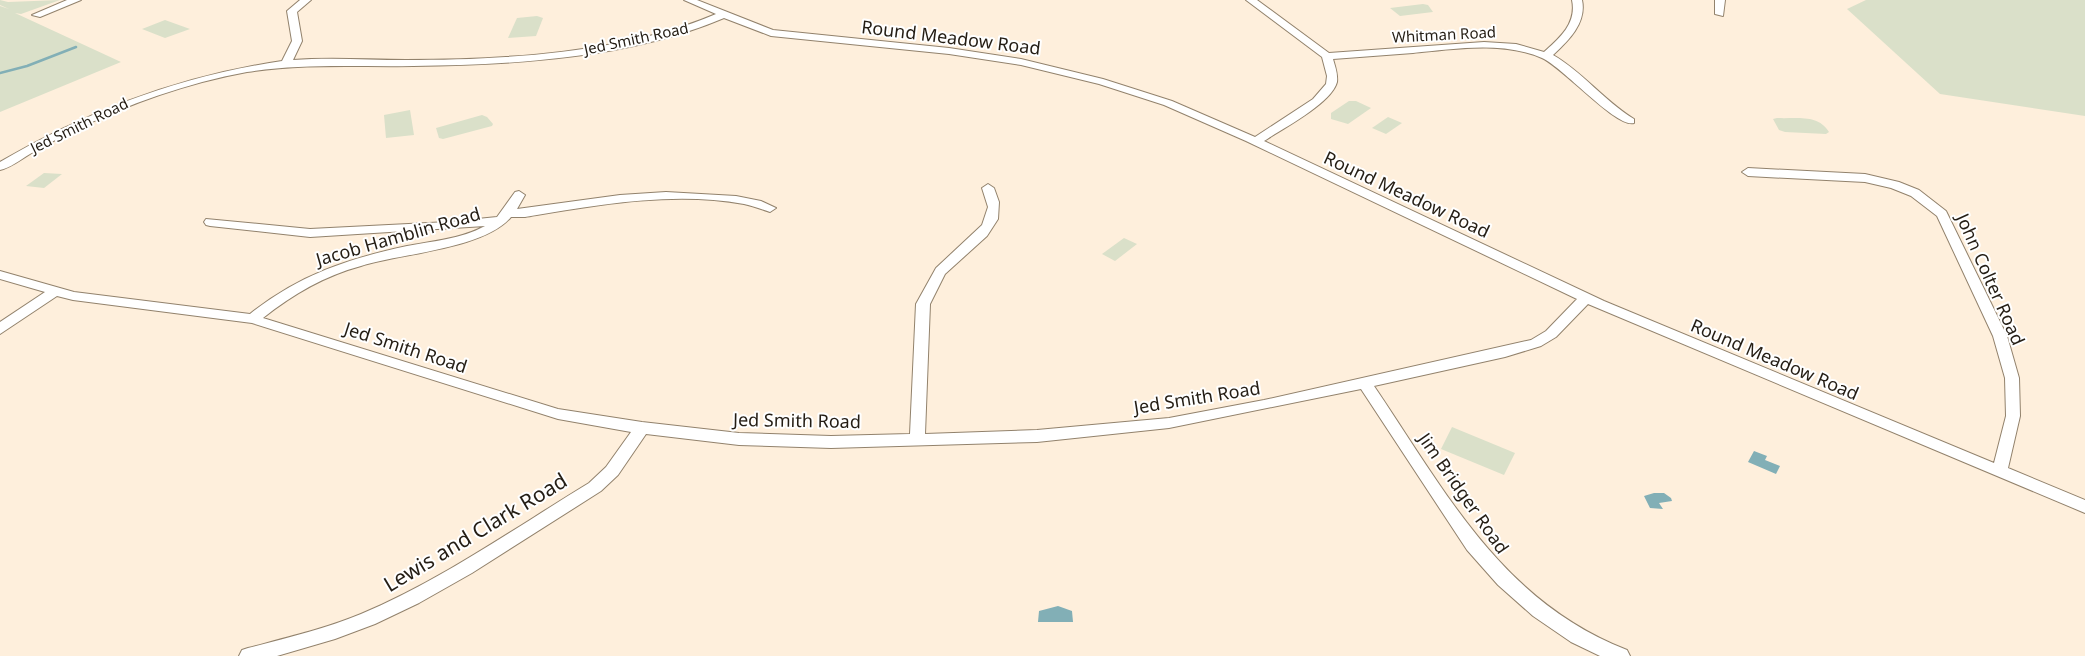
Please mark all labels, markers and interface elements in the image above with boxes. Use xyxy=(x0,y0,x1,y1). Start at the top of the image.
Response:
street label: Round Meadow Road xyxy=(860,14,1042,60)
street label: Jed Smith Road xyxy=(580,17,690,59)
street label: Whitman Road xyxy=(1391,21,1497,47)
street label: Jed Smith Road xyxy=(25,93,131,158)
street label: Round Meadow Road xyxy=(1320,145,1494,243)
street label: Jacob Hamblin Road xyxy=(311,201,483,272)
street label: John Colter Road xyxy=(1950,208,2031,349)
street label: Round Meadow Road xyxy=(1687,313,1863,405)
street label: Jed Smith Road xyxy=(340,315,470,378)
street label: Jed Smith Road xyxy=(1130,375,1262,419)
street label: Jed Smith Road xyxy=(731,407,861,433)
street label: Jim Bridger Road xyxy=(1412,426,1515,558)
street label: Lewis and Clark Road xyxy=(378,466,572,598)

